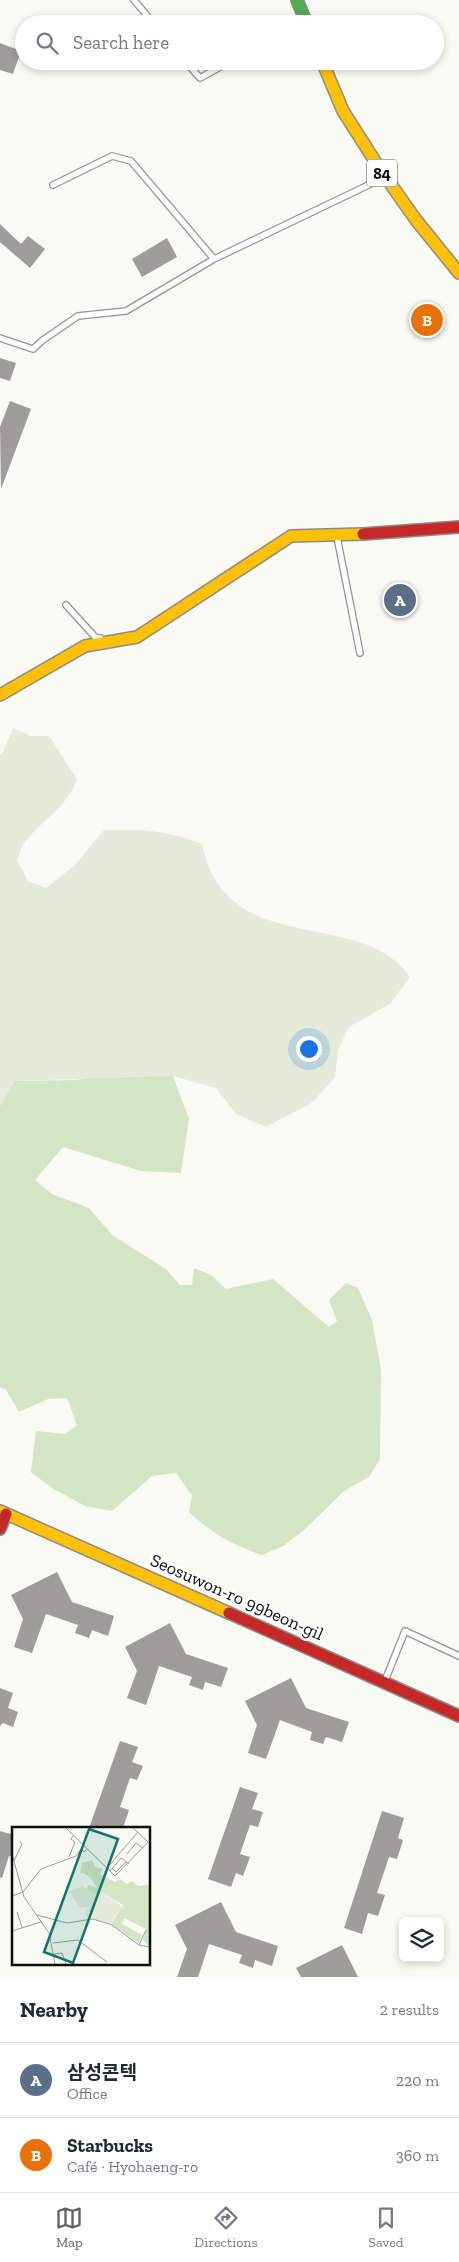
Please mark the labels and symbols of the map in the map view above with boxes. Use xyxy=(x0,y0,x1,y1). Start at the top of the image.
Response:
road number: 84 xyxy=(367,160,397,187)
pin: B xyxy=(411,301,443,339)
pin: A xyxy=(384,581,416,619)
your location xyxy=(296,1036,322,1062)
street label: Seosuwon-ro 99beon-gil xyxy=(147,1549,327,1645)
inset map xyxy=(12,1827,150,1964)

